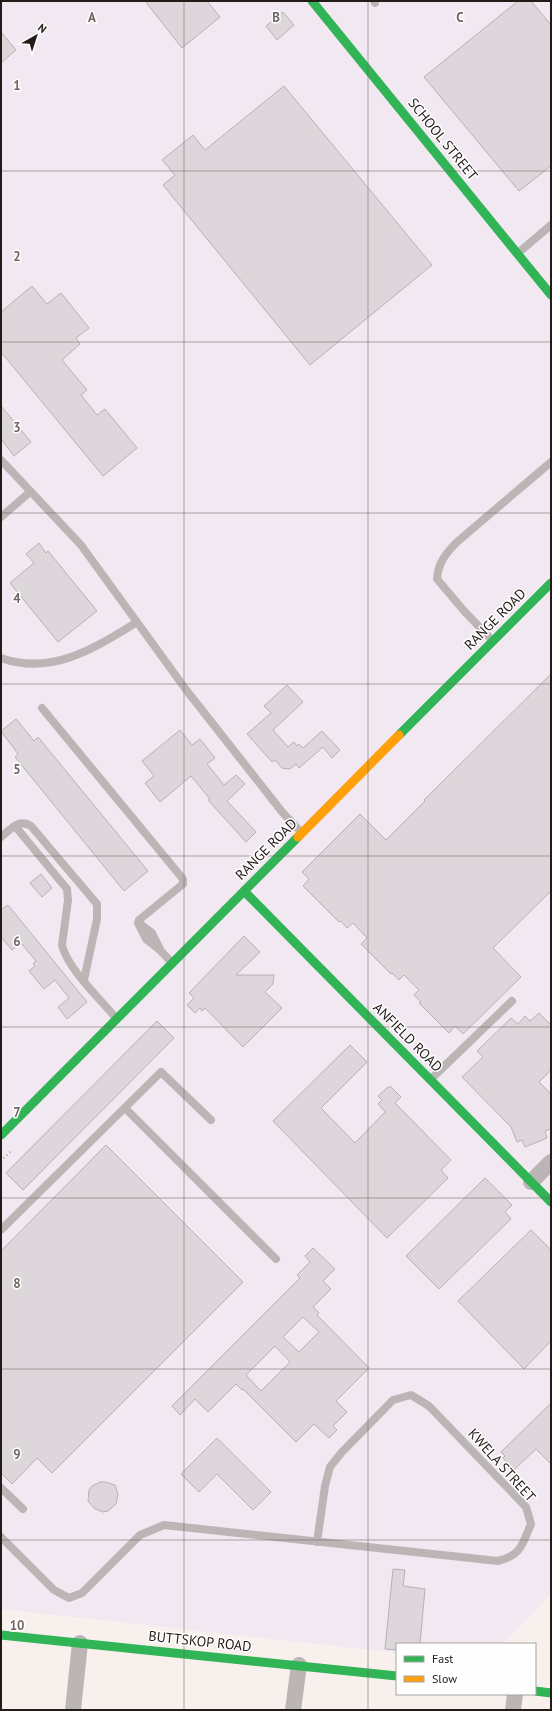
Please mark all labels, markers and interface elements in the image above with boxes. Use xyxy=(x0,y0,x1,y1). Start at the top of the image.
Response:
text: A xyxy=(88,9,96,26)
text: B xyxy=(272,9,280,26)
text: C xyxy=(456,9,464,26)
north arrow xyxy=(16,16,56,56)
text: N xyxy=(35,21,50,36)
text: 1 xyxy=(13,77,21,94)
street label: SCHOOL STREET xyxy=(404,94,482,184)
text: 2 xyxy=(13,248,21,265)
text: 3 xyxy=(13,419,21,436)
street label: RANGE ROAD xyxy=(460,584,530,654)
text: 4 xyxy=(13,590,21,607)
text: 5 xyxy=(13,761,21,778)
street label: RANGE ROAD xyxy=(231,814,301,884)
text: 6 xyxy=(13,933,21,950)
street label: ANFIELD ROAD xyxy=(370,999,446,1075)
text: 7 xyxy=(13,1104,21,1121)
text: 8 xyxy=(13,1275,21,1292)
street label: KWELA STREET xyxy=(464,1425,540,1506)
text: 9 xyxy=(13,1446,21,1463)
text: 10 xyxy=(10,1617,24,1634)
street label: BUTTSKOP ROAD xyxy=(148,1627,252,1655)
legend xyxy=(396,1643,536,1695)
text: Fast xyxy=(432,1651,453,1666)
text: Slow xyxy=(432,1671,457,1686)

